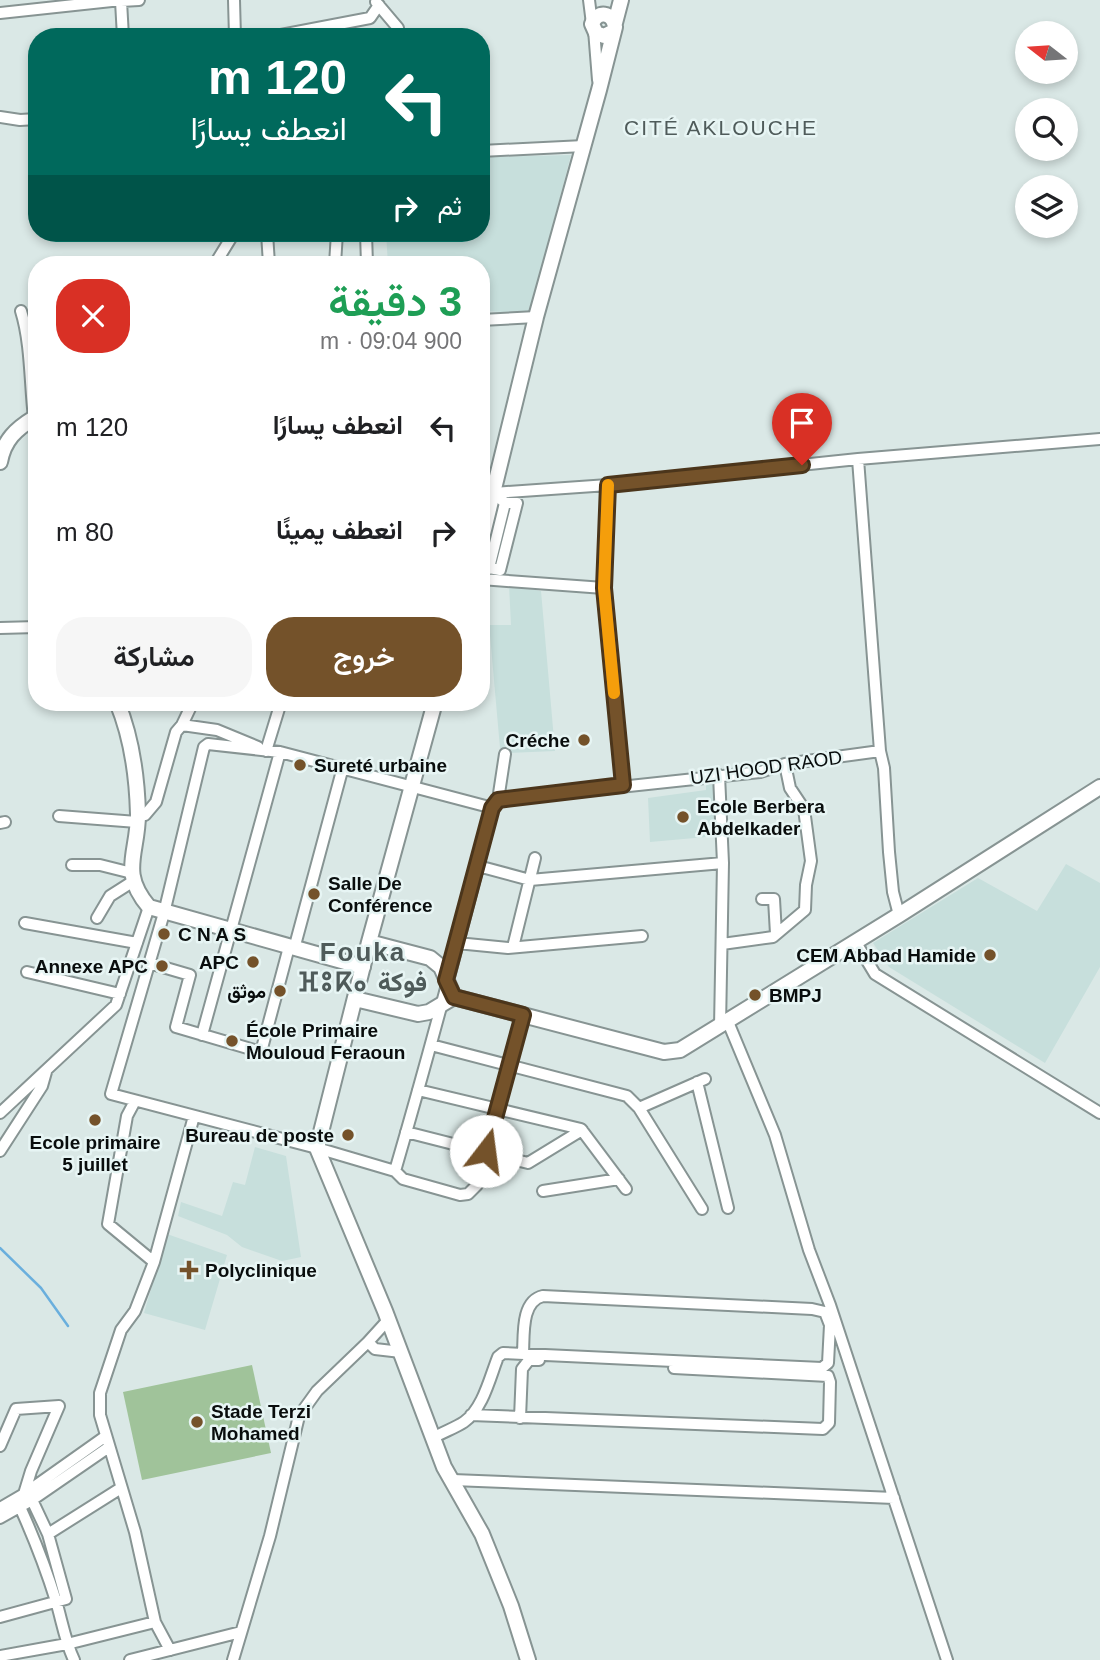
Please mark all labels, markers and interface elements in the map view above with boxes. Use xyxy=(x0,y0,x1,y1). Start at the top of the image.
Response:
north arrow xyxy=(1015,21,1078,84)
map controls xyxy=(1015,21,1078,238)
text: 120 m xyxy=(208,50,347,104)
icon: left xyxy=(371,56,462,147)
button: search xyxy=(1015,98,1078,161)
text: انعطف يسارًا xyxy=(190,111,347,147)
district label: CITÉ AKLOUCHE xyxy=(624,116,818,139)
button: layers xyxy=(1015,175,1078,238)
icon: right xyxy=(386,189,424,227)
text: ثم xyxy=(438,191,462,221)
text: 3 دقيقة xyxy=(328,278,462,325)
button: close xyxy=(56,279,130,353)
text: 900 m · 09:04 xyxy=(320,328,462,354)
pin xyxy=(772,393,832,465)
icon: arrive xyxy=(783,404,821,442)
icon: left xyxy=(424,409,462,447)
text: انعطف يسارًا xyxy=(273,410,403,440)
text: 120 m xyxy=(56,412,128,442)
icon: right xyxy=(424,514,462,552)
text: انعطف يمينًا xyxy=(276,515,403,545)
text: 80 m xyxy=(56,517,114,547)
button: مشاركة xyxy=(56,617,252,697)
button: خروج xyxy=(266,617,462,697)
place label: Créche xyxy=(506,730,570,751)
marker: Créche xyxy=(576,732,592,748)
street label: UZI HOOD RAOD xyxy=(689,746,843,789)
place label: Sureté urbaine xyxy=(314,755,447,776)
marker: Sureté urbaine xyxy=(292,757,308,773)
place label: Ecole Berbera Abdelkader xyxy=(697,796,825,839)
marker: Ecole Berbera Abdelkader xyxy=(675,809,691,825)
place label: Salle De Conférence xyxy=(328,873,433,916)
marker: Salle De Conférence xyxy=(306,886,322,902)
place label: C N A S xyxy=(178,924,246,945)
marker: C N A S xyxy=(156,926,172,942)
district label: Fouka ⴼⵓⴽⴰ فوكة xyxy=(299,937,427,998)
place label: CEM Abbad Hamide xyxy=(796,945,976,966)
marker: CEM Abbad Hamide xyxy=(982,947,998,963)
place label: APC xyxy=(199,952,239,973)
marker: APC xyxy=(245,954,261,970)
place label: Annexe APC xyxy=(35,956,148,977)
marker: Annexe APC xyxy=(154,958,170,974)
place label: موثق xyxy=(227,981,266,1004)
marker: موثق xyxy=(272,983,288,999)
place label: BMPJ xyxy=(769,985,822,1006)
marker: BMPJ xyxy=(747,987,763,1003)
place label: École Primaire Mouloud Feraoun xyxy=(246,1020,405,1063)
marker: École Primaire Mouloud Feraoun xyxy=(224,1033,240,1049)
marker: Ecole primaire 5 juillet xyxy=(87,1112,103,1128)
position arrow xyxy=(449,1114,523,1188)
place label: Bureau de poste xyxy=(185,1125,334,1146)
marker: Bureau de poste xyxy=(340,1127,356,1143)
place label: Ecole primaire 5 juillet xyxy=(30,1132,160,1175)
marker: Polyclinique xyxy=(179,1260,199,1280)
place label: Polyclinique xyxy=(205,1260,317,1281)
place label: Stade Terzi Mohamed xyxy=(211,1401,311,1444)
marker: Stade Terzi Mohamed xyxy=(189,1414,205,1430)

